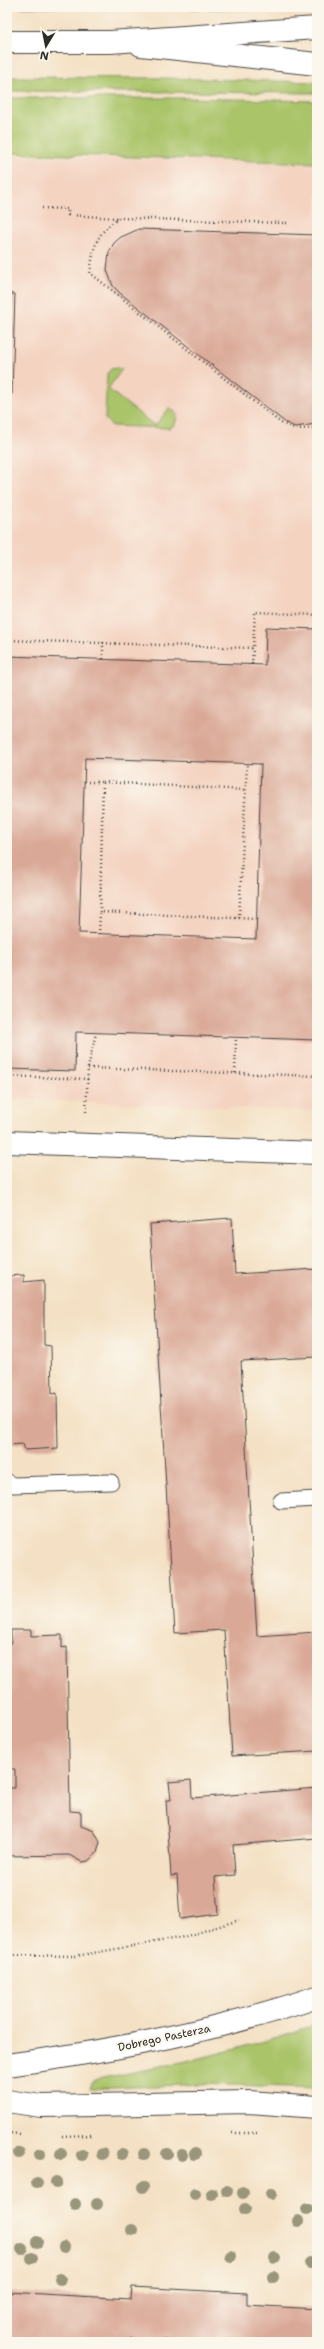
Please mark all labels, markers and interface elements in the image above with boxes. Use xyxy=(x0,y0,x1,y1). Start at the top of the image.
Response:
north arrow xyxy=(26,26,66,66)
text: N xyxy=(38,47,50,63)
street label: Dobrego Pasterza xyxy=(116,2021,212,2055)

